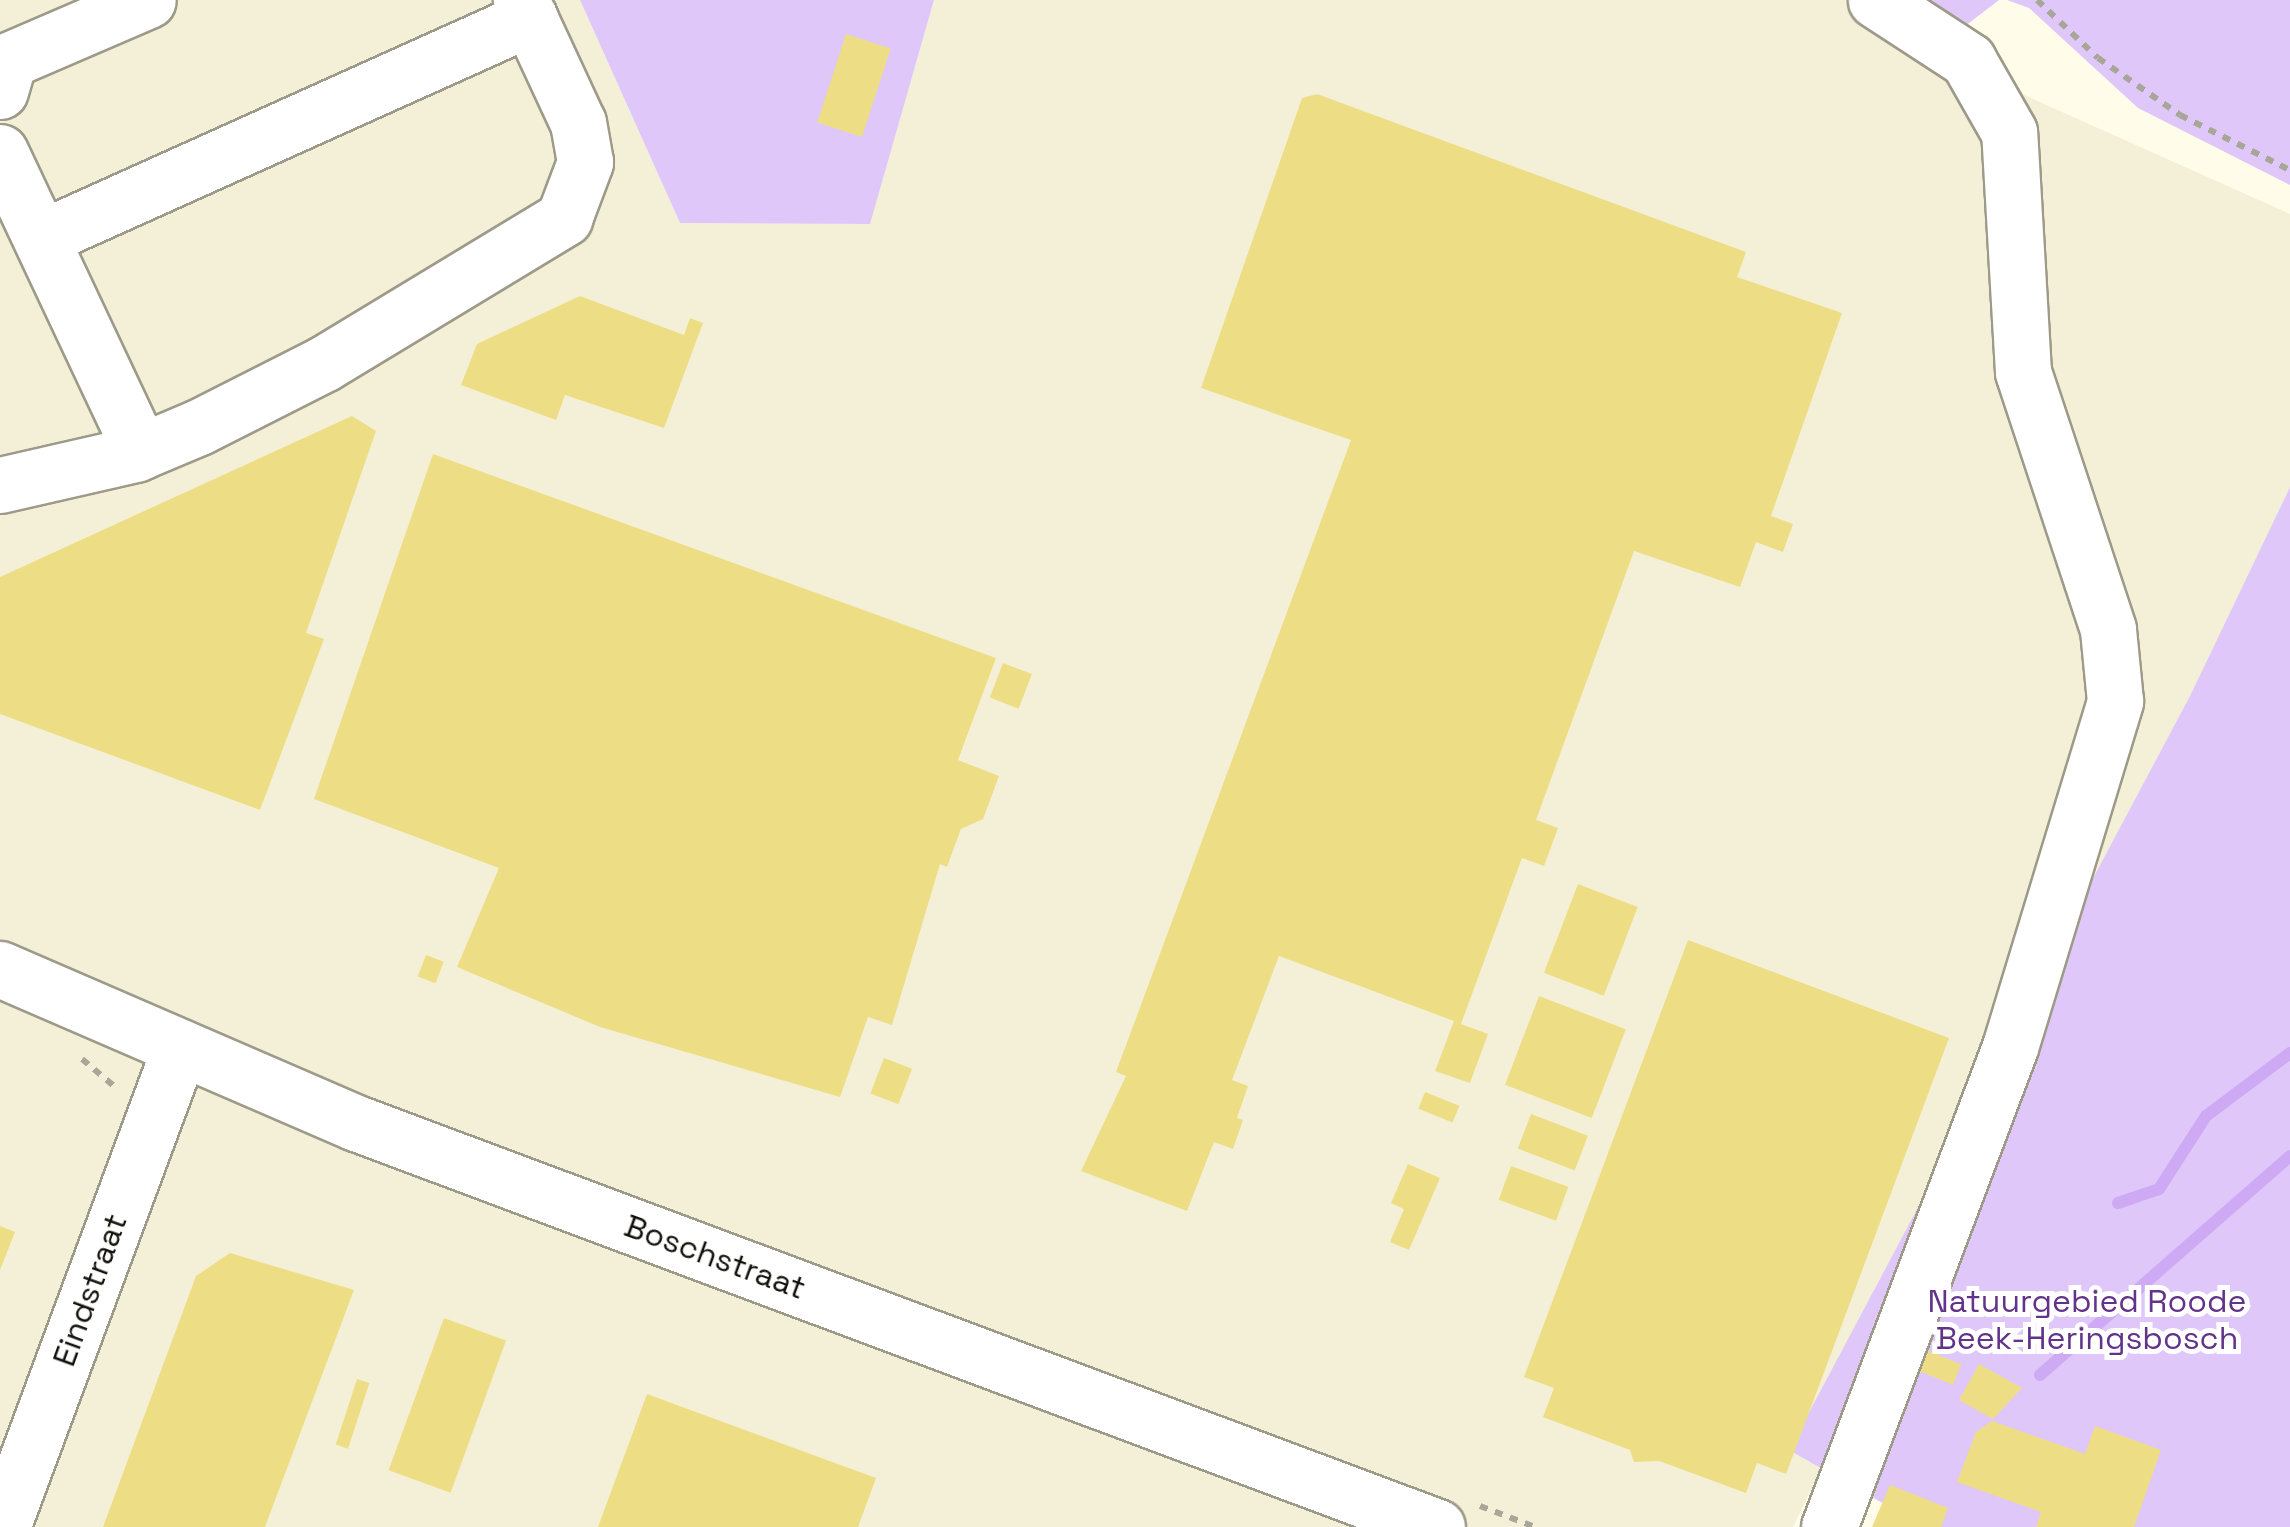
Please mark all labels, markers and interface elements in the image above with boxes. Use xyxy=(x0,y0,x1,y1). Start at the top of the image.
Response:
street label: Boschstraat xyxy=(619,1207,811,1307)
street label: Eindstraat xyxy=(45,1209,135,1371)
park label: Natuurgebied Roode Beek-Heringsbosch xyxy=(1927,1283,2247,1358)

